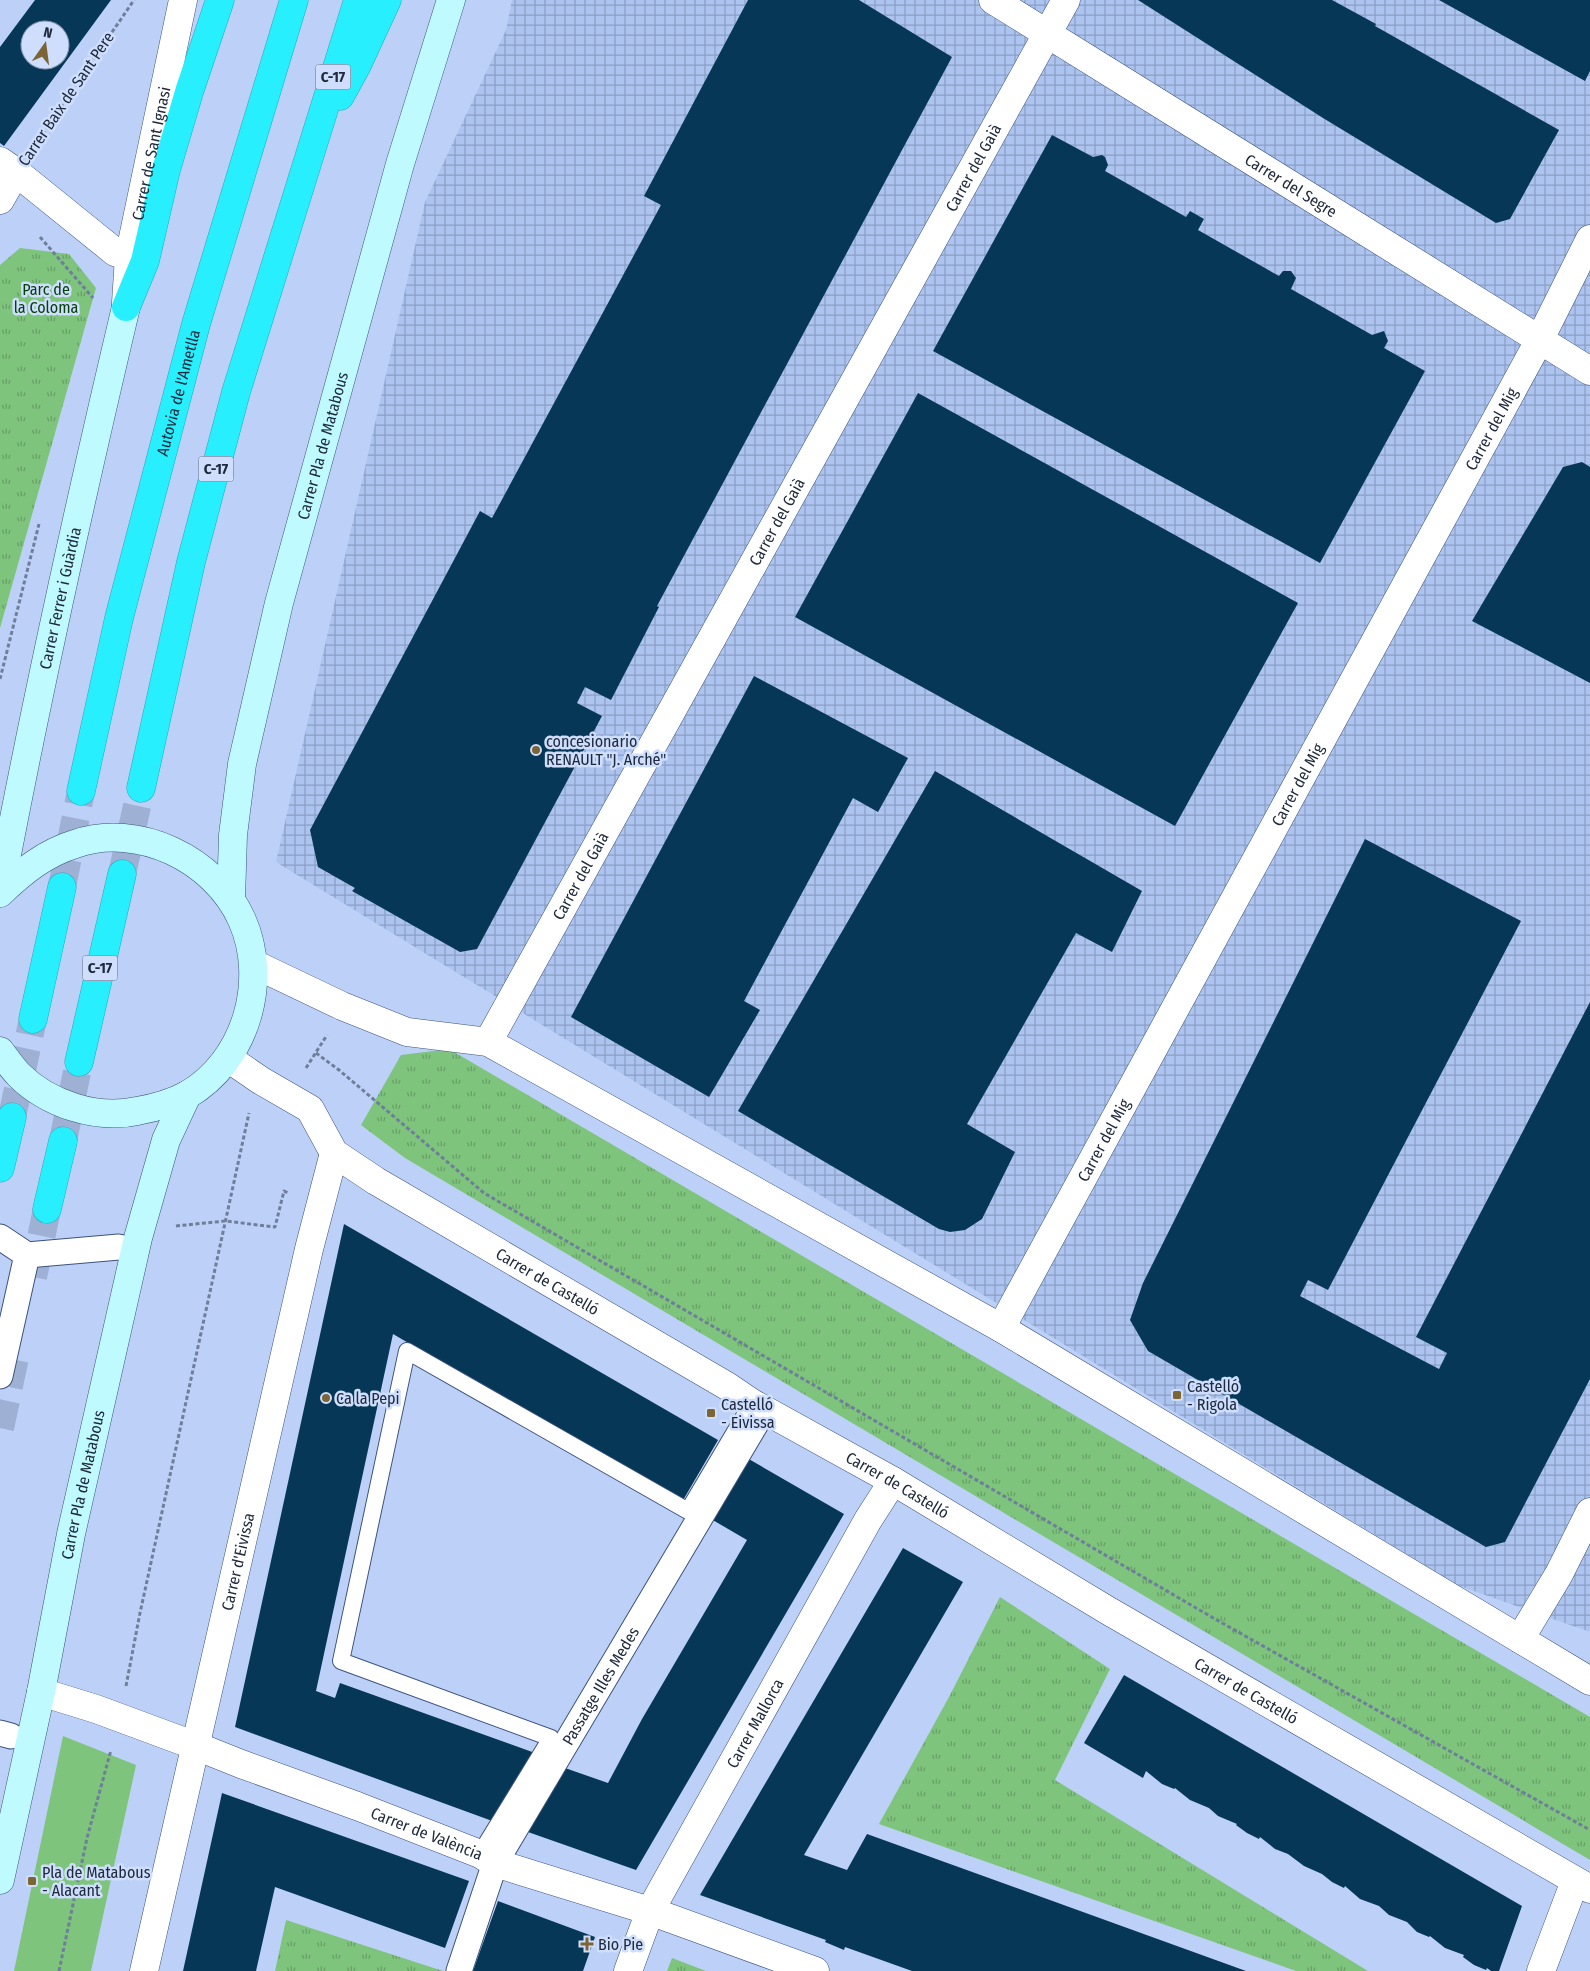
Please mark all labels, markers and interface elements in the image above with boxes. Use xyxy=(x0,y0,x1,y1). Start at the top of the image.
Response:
north arrow xyxy=(20,20,70,70)
text: N xyxy=(42,24,54,42)
street label: Carrer Baix de Sant Pere xyxy=(14,28,118,170)
road number: C-17 xyxy=(316,64,350,90)
street label: Carrer de Sant Ignasi xyxy=(127,85,174,222)
street label: Carrer del Gaià xyxy=(941,120,1005,215)
street label: Carrer del Segre xyxy=(1242,150,1341,221)
park label: Parc de la Coloma xyxy=(14,280,78,317)
street label: Autovia de l'Ametlla xyxy=(152,327,204,458)
street label: Carrer Pla de Matabous xyxy=(293,370,352,522)
street label: Carrer del Mig xyxy=(1461,384,1521,473)
road number: C-17 xyxy=(198,456,234,482)
street label: Carrer del Gaià xyxy=(745,474,809,569)
street label: Carrer Ferrer i Guàrdia xyxy=(35,525,85,671)
place label: concesionario RENAULT "J. Arché" xyxy=(546,732,666,769)
street label: Carrer del Mig xyxy=(1267,739,1328,829)
marker: concesionario RENAULT "J. Arché" xyxy=(530,744,542,756)
street label: Carrer del Gaià xyxy=(548,829,612,923)
road number: C-17 xyxy=(82,956,118,980)
street label: Carrer del Mig xyxy=(1073,1095,1134,1185)
street label: Carrer de Castelló xyxy=(493,1244,603,1319)
place label: Castelló - Rigola xyxy=(1187,1377,1239,1414)
place label: Ca la Pepi xyxy=(336,1389,400,1408)
marker: Castelló - Rigola xyxy=(1171,1389,1183,1401)
marker: Ca la Pepi xyxy=(320,1392,332,1404)
place label: Castelló - Eivissa xyxy=(721,1395,775,1432)
marker: Castelló - Eivissa xyxy=(705,1407,717,1419)
street label: Carrer Pla de Matabous xyxy=(57,1408,108,1561)
street label: Carrer de Castelló xyxy=(843,1447,953,1522)
street label: Carrer d'Eivissa xyxy=(217,1511,258,1612)
street label: Passatge Illes Medes xyxy=(558,1623,643,1748)
street label: Carrer de Castelló xyxy=(1191,1653,1302,1728)
street label: Carrer Mallorca xyxy=(722,1675,787,1771)
street label: Carrer de València xyxy=(368,1803,486,1864)
place label: Pla de Matabous - Alacant xyxy=(42,1863,151,1900)
marker: Pla de Matabous - Alacant xyxy=(26,1875,38,1887)
place label: Bio Pie xyxy=(598,1935,643,1954)
marker: Bio Pie xyxy=(580,1937,594,1951)

